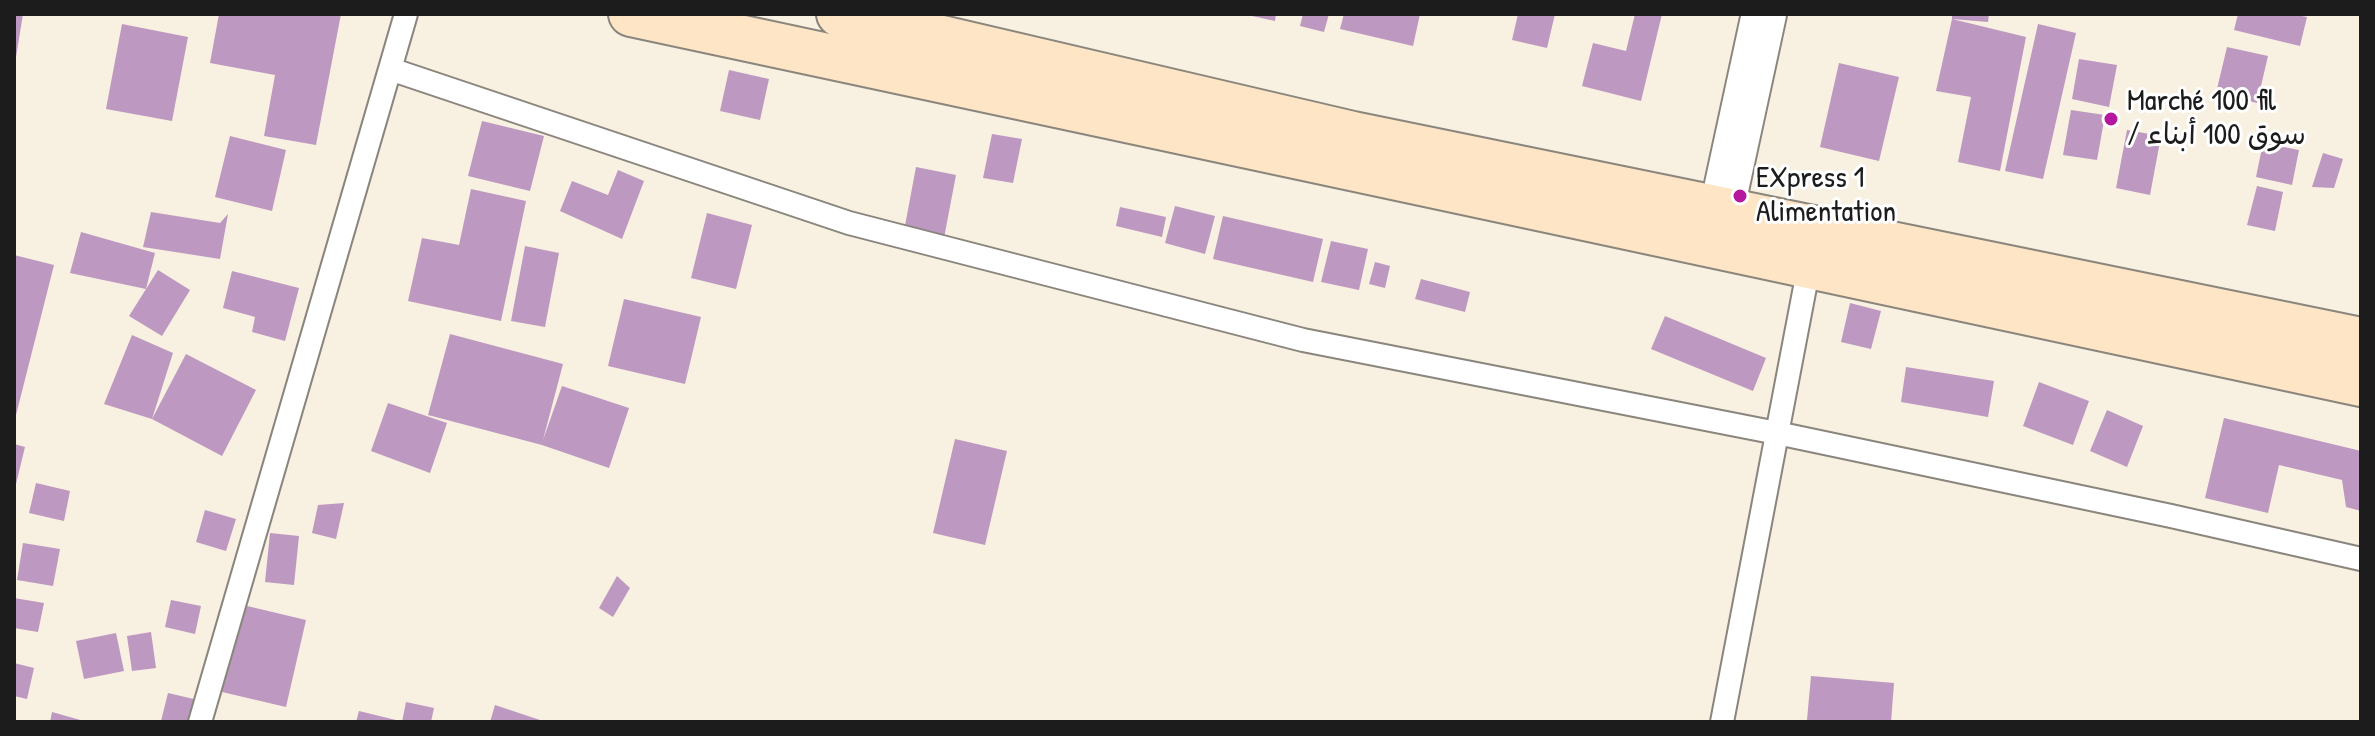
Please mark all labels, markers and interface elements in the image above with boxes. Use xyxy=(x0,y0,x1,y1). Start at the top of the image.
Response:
place label: Marché 100 fil / سوق 100 أبناء xyxy=(2127,84,2306,154)
marker: Marché 100 fil / سوق 100 أبناء xyxy=(2102,110,2120,128)
place label: EXpress 1 Alimentation xyxy=(1756,161,1896,232)
marker: EXpress 1 Alimentation xyxy=(1731,187,1749,205)

